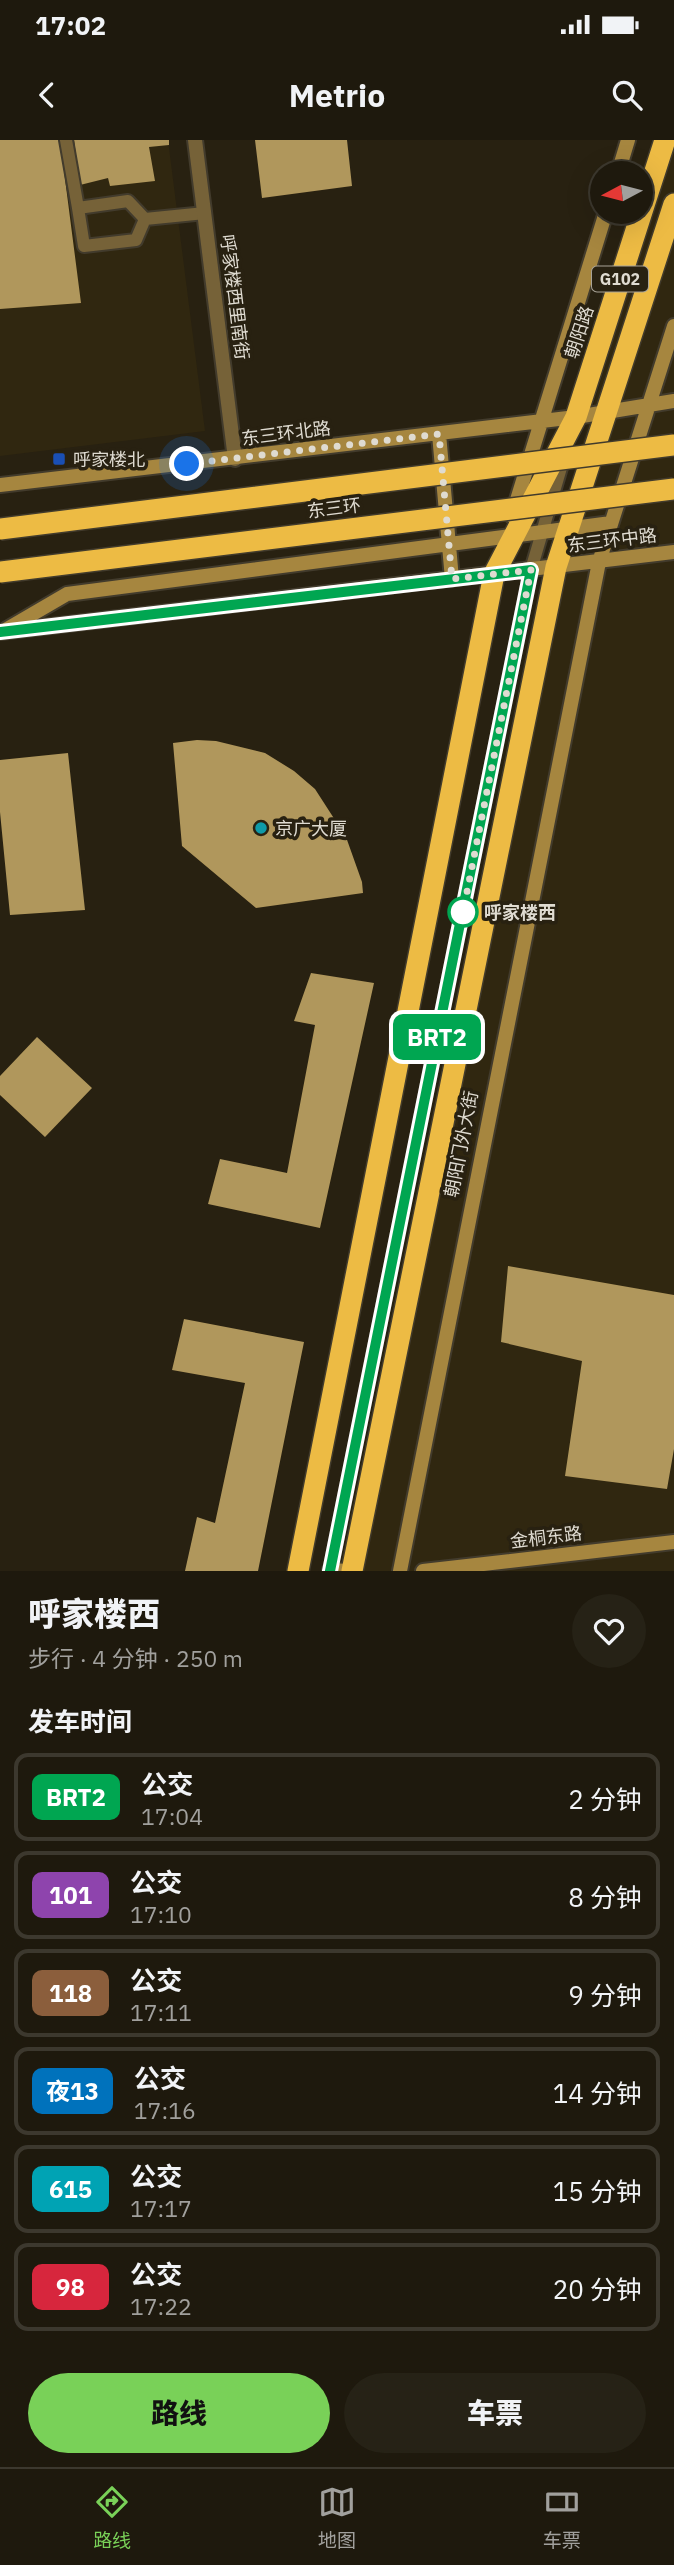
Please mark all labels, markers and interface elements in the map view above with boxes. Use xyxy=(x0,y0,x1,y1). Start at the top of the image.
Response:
text: 17:02 xyxy=(35,8,106,42)
text: Metrio xyxy=(289,74,385,116)
icon: back xyxy=(28,76,66,114)
icon: search xyxy=(608,76,646,114)
north arrow xyxy=(590,161,653,224)
map controls xyxy=(590,161,653,224)
street label: 呼家楼西里南街 xyxy=(216,233,254,361)
road number: G102 xyxy=(592,267,648,292)
street label: 朝阳路 xyxy=(560,303,598,361)
street label: 东三环北路 xyxy=(240,416,332,450)
your location xyxy=(169,446,204,481)
place label: 呼家楼北 xyxy=(73,448,145,471)
marker: 呼家楼北 xyxy=(51,451,67,467)
street label: 东三环 xyxy=(306,493,362,523)
street label: 东三环中路 xyxy=(566,523,658,557)
place label: 京广大厦 xyxy=(275,817,347,840)
marker: 京广大厦 xyxy=(253,820,269,836)
marker: 呼家楼西 xyxy=(448,897,478,927)
place label: 呼家楼西 xyxy=(484,901,556,924)
line badge: BRT2 xyxy=(388,1014,486,1060)
text: BRT2 xyxy=(407,1021,467,1053)
street label: 朝阳门外大街 xyxy=(439,1089,483,1199)
street label: 金桐东路 xyxy=(509,1521,583,1553)
text: 呼家楼西 xyxy=(28,1592,160,1635)
button: heart xyxy=(572,1594,646,1668)
text: 步行 · 4 分钟 · 250 m xyxy=(28,1643,243,1673)
text: 发车时间 xyxy=(28,1704,132,1738)
text: 公交 xyxy=(141,1767,193,1801)
text: BRT2 xyxy=(46,1781,106,1813)
text: 2 分钟 xyxy=(568,1782,642,1816)
text: 17:04 xyxy=(141,1801,203,1831)
text: 公交 xyxy=(130,1865,182,1899)
text: 101 xyxy=(49,1879,92,1911)
text: 8 分钟 xyxy=(568,1880,642,1914)
text: 17:10 xyxy=(130,1899,192,1929)
text: 公交 xyxy=(130,1963,182,1997)
text: 118 xyxy=(49,1977,92,2009)
text: 9 分钟 xyxy=(568,1978,642,2012)
text: 17:11 xyxy=(130,1997,192,2027)
text: 公交 xyxy=(134,2061,186,2095)
text: 夜13 xyxy=(46,2075,99,2107)
text: 14 分钟 xyxy=(553,2076,642,2110)
text: 17:16 xyxy=(134,2095,196,2125)
text: 公交 xyxy=(130,2159,182,2193)
text: 615 xyxy=(49,2173,92,2205)
text: 15 分钟 xyxy=(553,2174,642,2208)
text: 17:17 xyxy=(130,2193,192,2223)
text: 公交 xyxy=(130,2257,182,2291)
text: 98 xyxy=(56,2271,85,2303)
text: 20 分钟 xyxy=(553,2272,642,2306)
text: 17:22 xyxy=(130,2291,192,2321)
button: 路线 xyxy=(28,2373,330,2453)
button: 车票 xyxy=(344,2373,646,2453)
tab: 路线 xyxy=(93,2483,131,2552)
tab: 地图 xyxy=(318,2483,356,2552)
tab: 车票 xyxy=(543,2483,581,2552)

